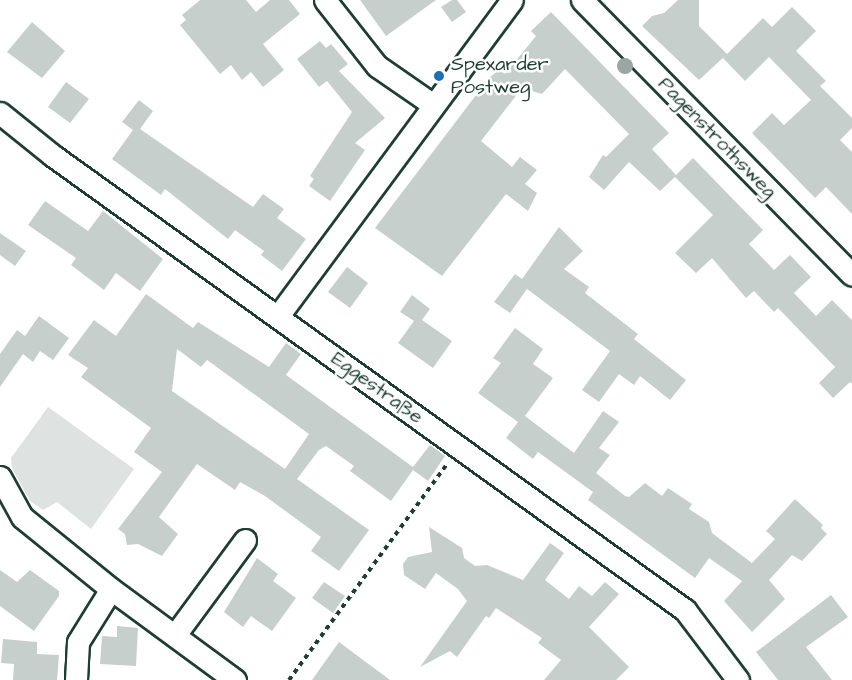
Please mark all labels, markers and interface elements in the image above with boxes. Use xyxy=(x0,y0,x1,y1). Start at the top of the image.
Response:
place label: Spexarder Postweg xyxy=(451,52,549,99)
marker: Spexarder Postweg xyxy=(432,69,446,83)
street label: Pagenstrothsweg xyxy=(653,72,781,204)
street label: Eggestraße xyxy=(326,347,428,429)

